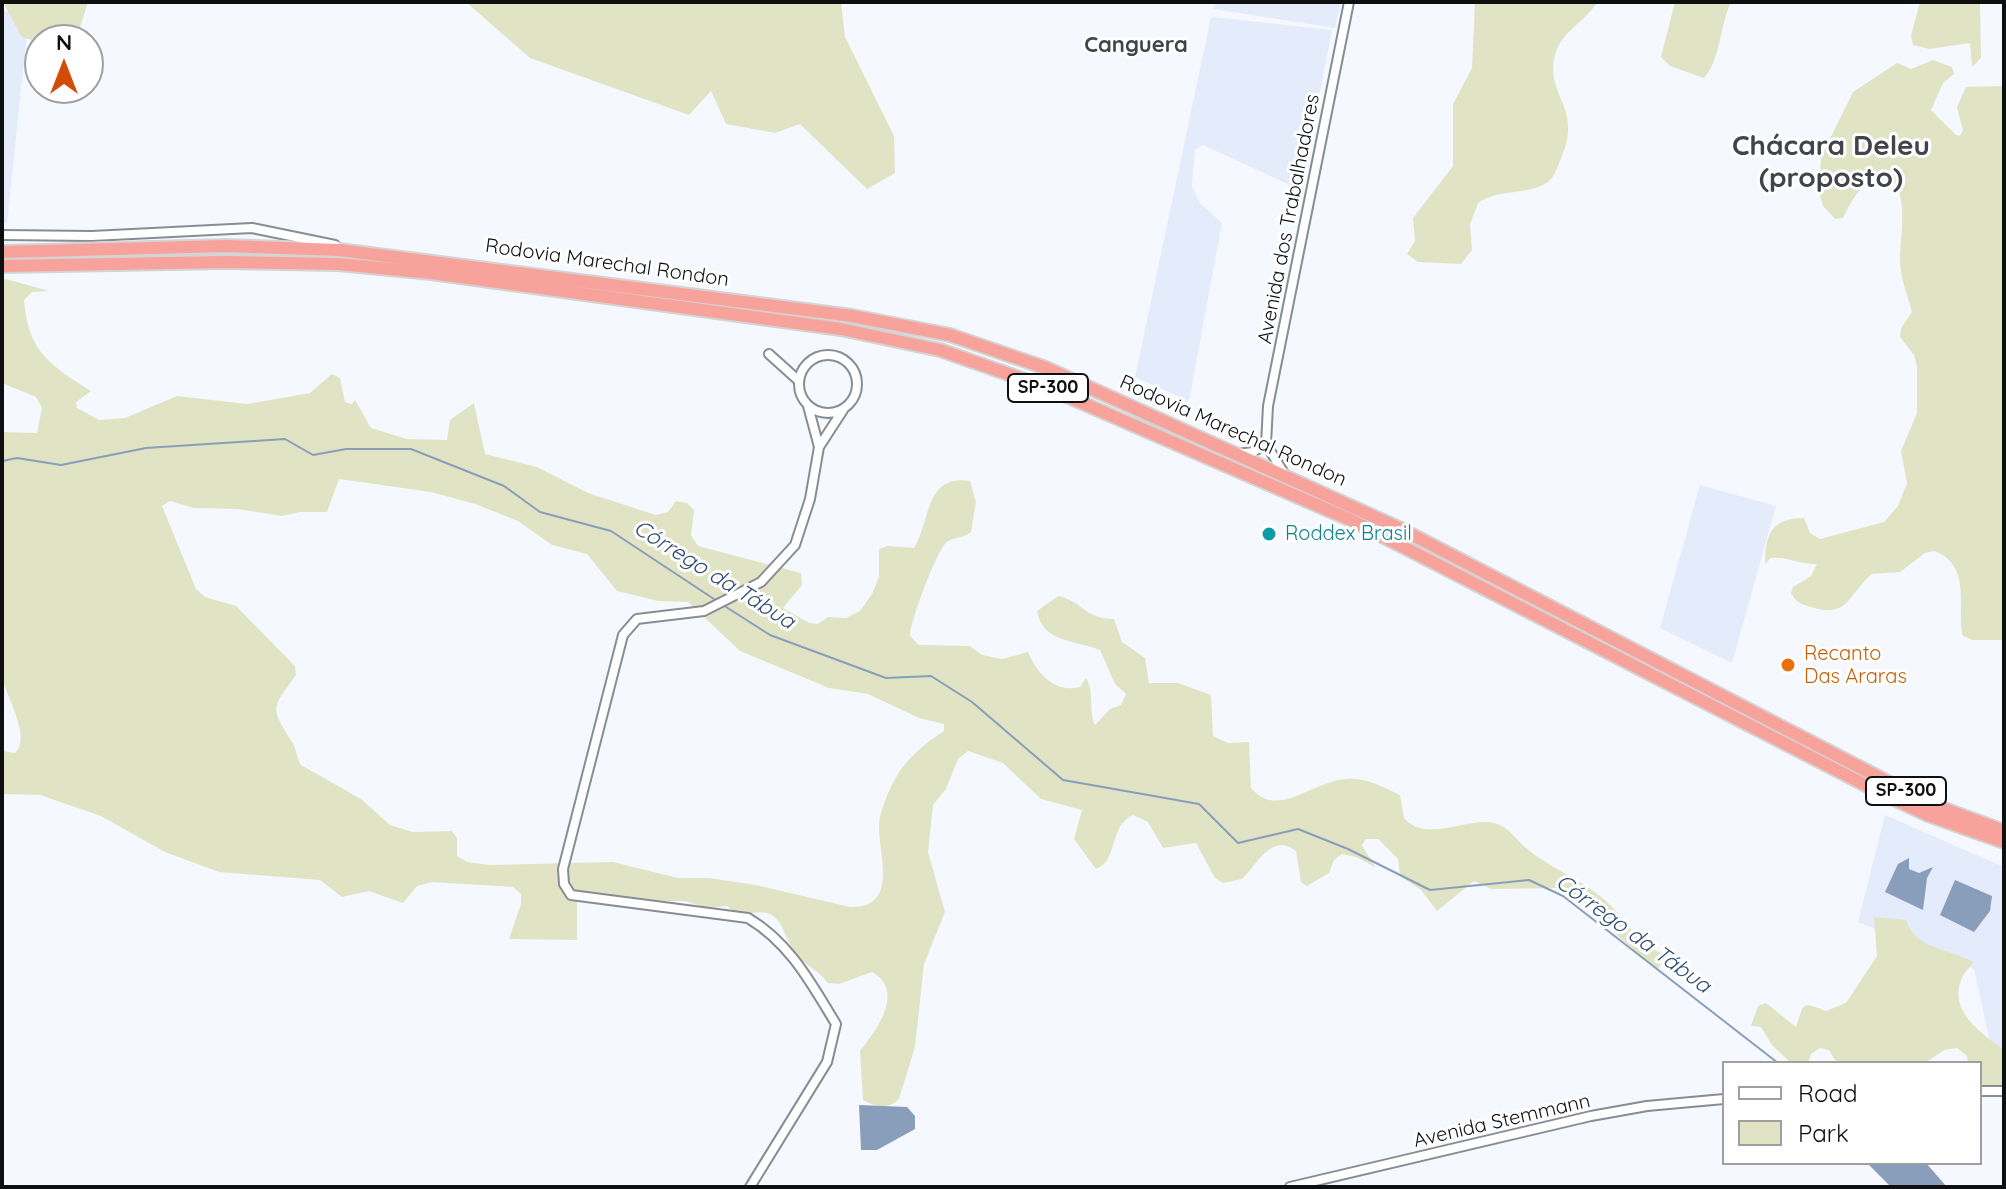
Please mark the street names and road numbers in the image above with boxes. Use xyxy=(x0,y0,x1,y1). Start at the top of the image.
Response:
street label: Avenida dos Trabalhadores xyxy=(1253,92,1325,346)
street label: Rodovia Marechal Rondon xyxy=(484,234,730,292)
street label: Rodovia Marechal Rondon xyxy=(1116,370,1350,492)
road number: SP-300 xyxy=(1008,374,1088,402)
road number: SP-300 xyxy=(1866,777,1946,805)
street label: Avenida Stemmann xyxy=(1411,1089,1593,1153)

